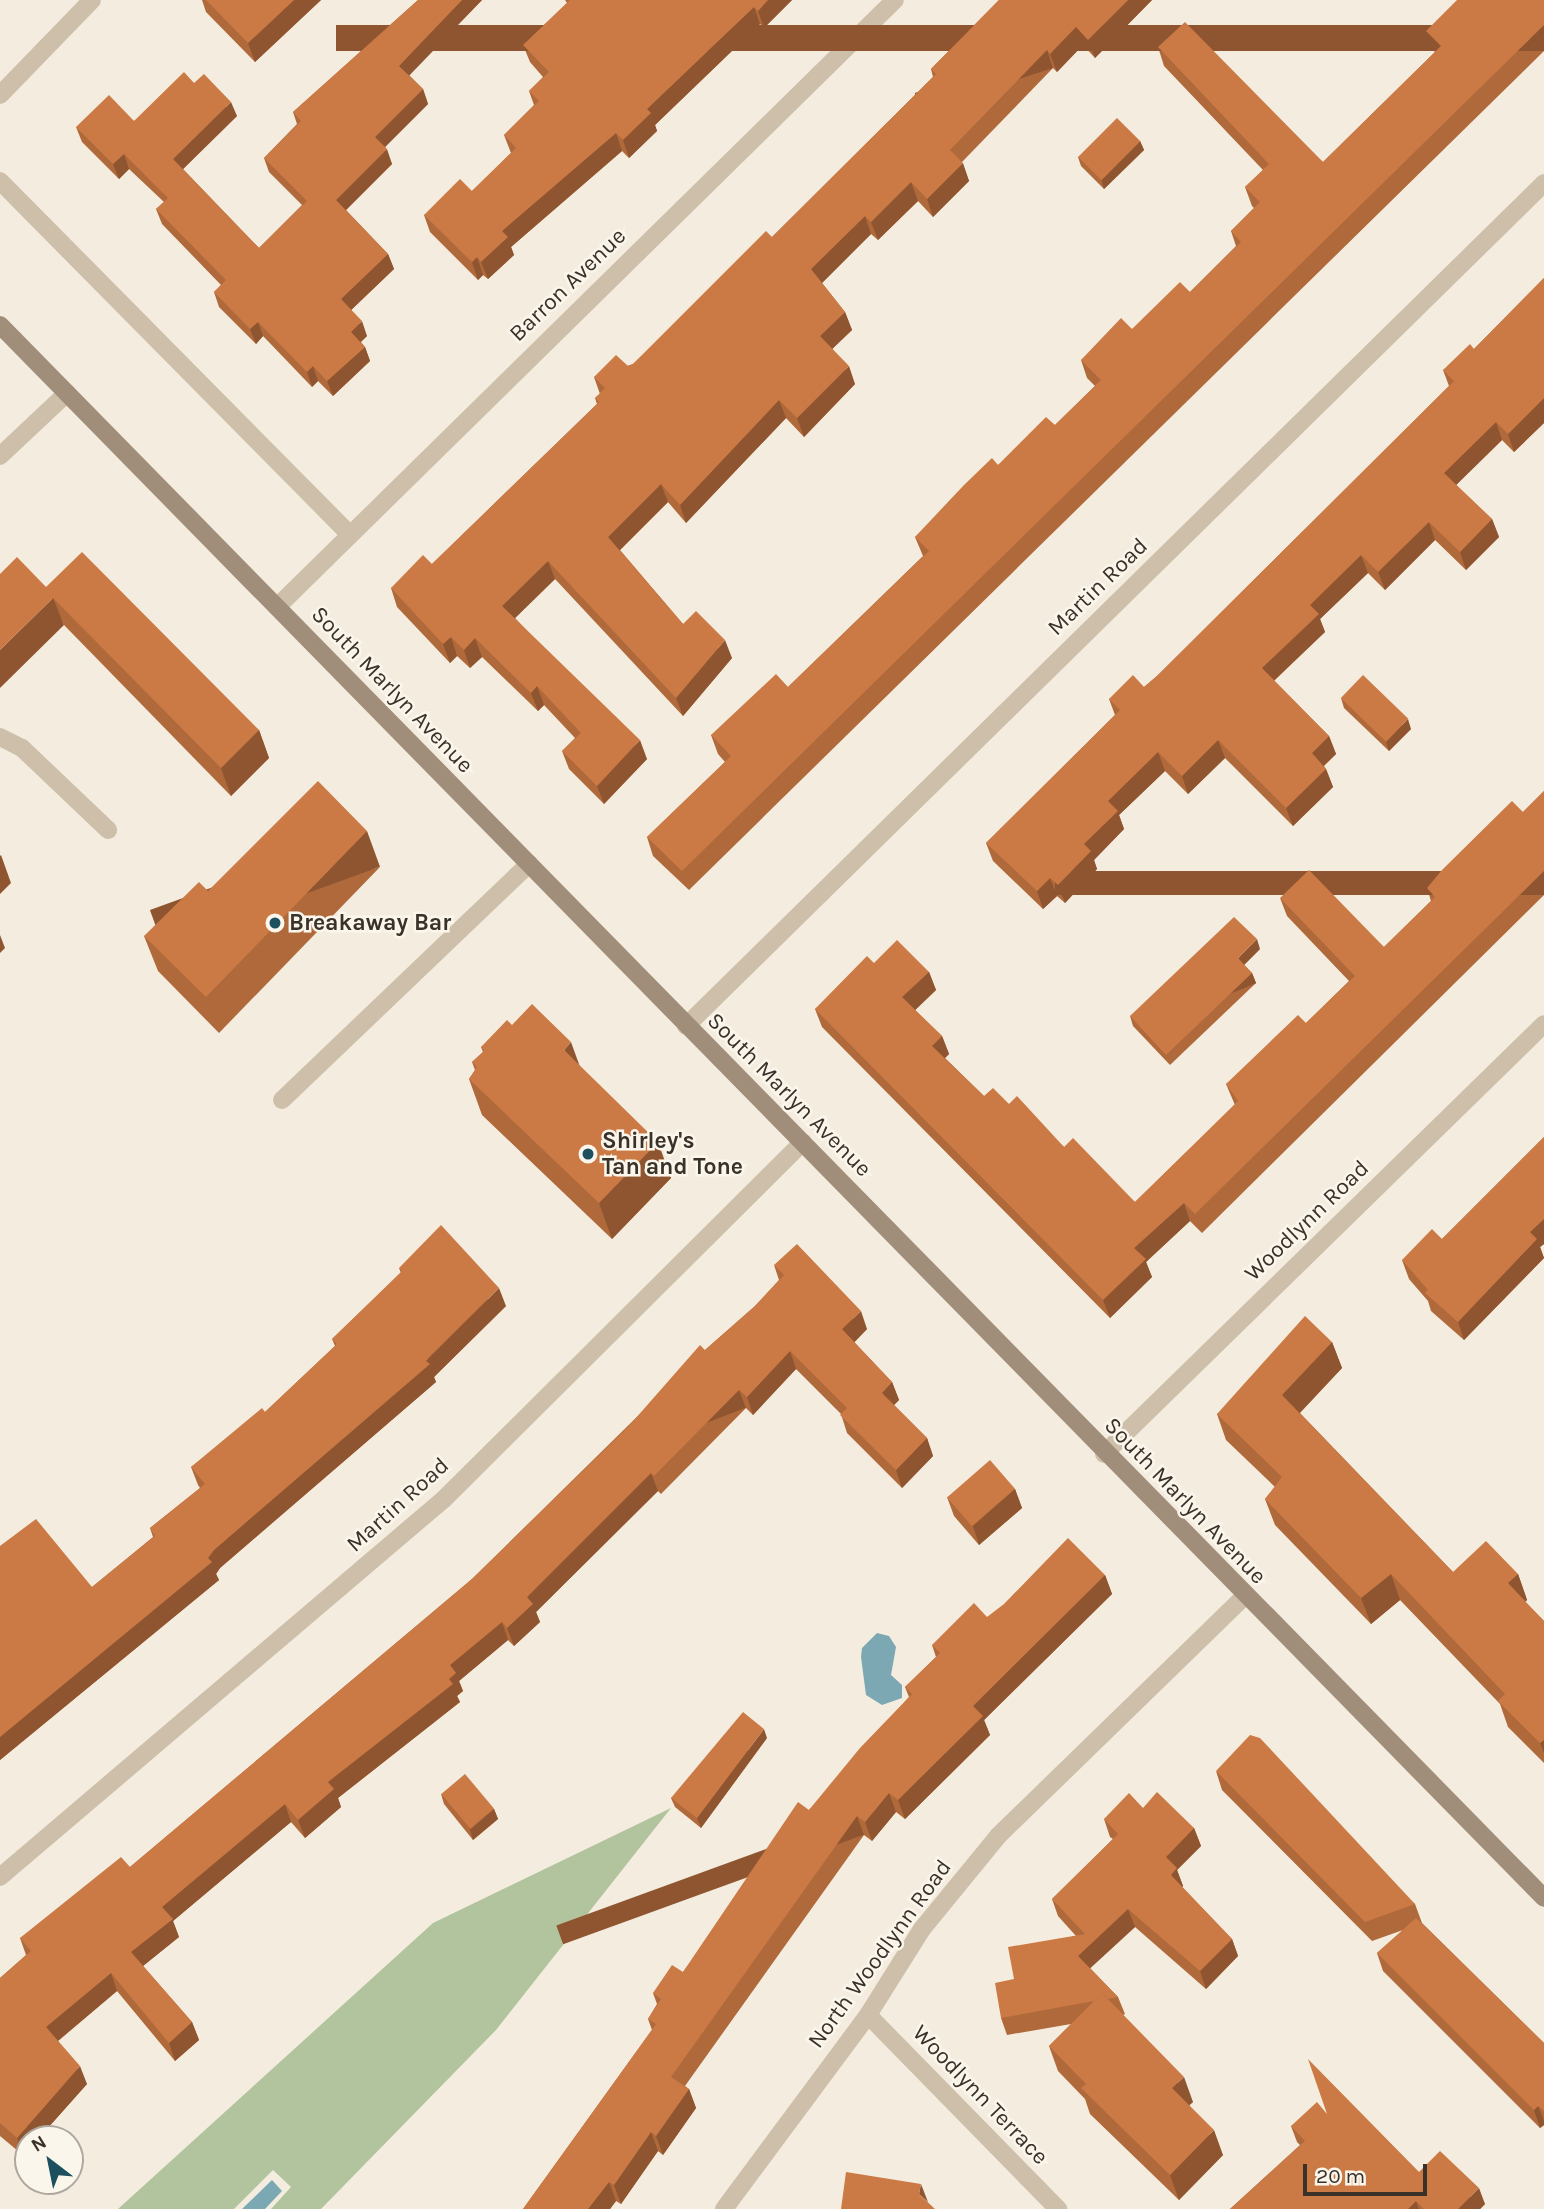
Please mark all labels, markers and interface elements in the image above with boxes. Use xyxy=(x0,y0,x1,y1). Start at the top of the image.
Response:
street label: Barron Avenue xyxy=(504,223,632,347)
street label: Martin Road xyxy=(1042,533,1154,641)
street label: South Marlyn Avenue xyxy=(305,601,479,779)
place label: Breakaway Bar xyxy=(289,909,451,937)
marker: Breakaway Bar xyxy=(267,915,283,931)
street label: South Marlyn Avenue xyxy=(701,1007,877,1183)
place label: Shirley's Tan and Tone xyxy=(602,1127,743,1181)
marker: Shirley's Tan and Tone xyxy=(580,1146,596,1162)
street label: Woodlynn Road xyxy=(1239,1155,1375,1287)
street label: South Marlyn Avenue xyxy=(1098,1412,1272,1590)
street label: Martin Road xyxy=(341,1452,455,1558)
street label: North Woodlynn Road xyxy=(802,1854,958,2054)
street label: Woodlynn Terrace xyxy=(906,2019,1054,2171)
north arrow xyxy=(14,2125,84,2195)
text: N xyxy=(27,2131,51,2157)
scale bar xyxy=(1306,2150,1430,2194)
text: 20 m xyxy=(1316,2164,1365,2188)

